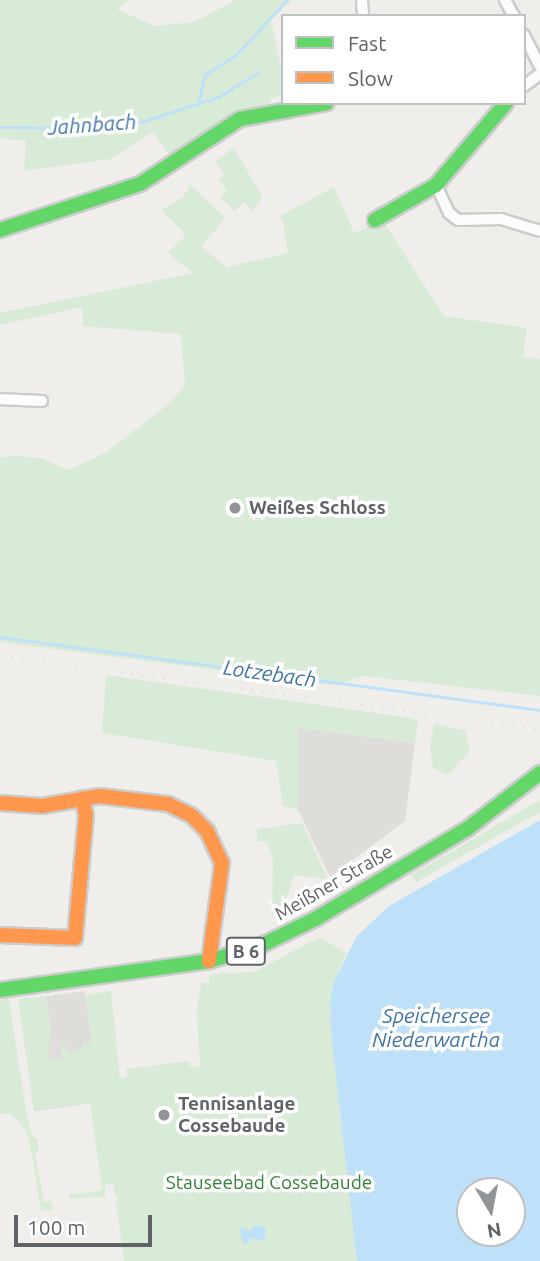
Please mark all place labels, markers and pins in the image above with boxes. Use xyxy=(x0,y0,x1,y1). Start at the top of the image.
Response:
place label: Weißes Schloss xyxy=(249,497,386,519)
marker: Weißes Schloss xyxy=(227,500,243,516)
place label: Tennisanlage Cossebaude xyxy=(178,1093,295,1137)
marker: Tennisanlage Cossebaude xyxy=(156,1107,172,1123)

